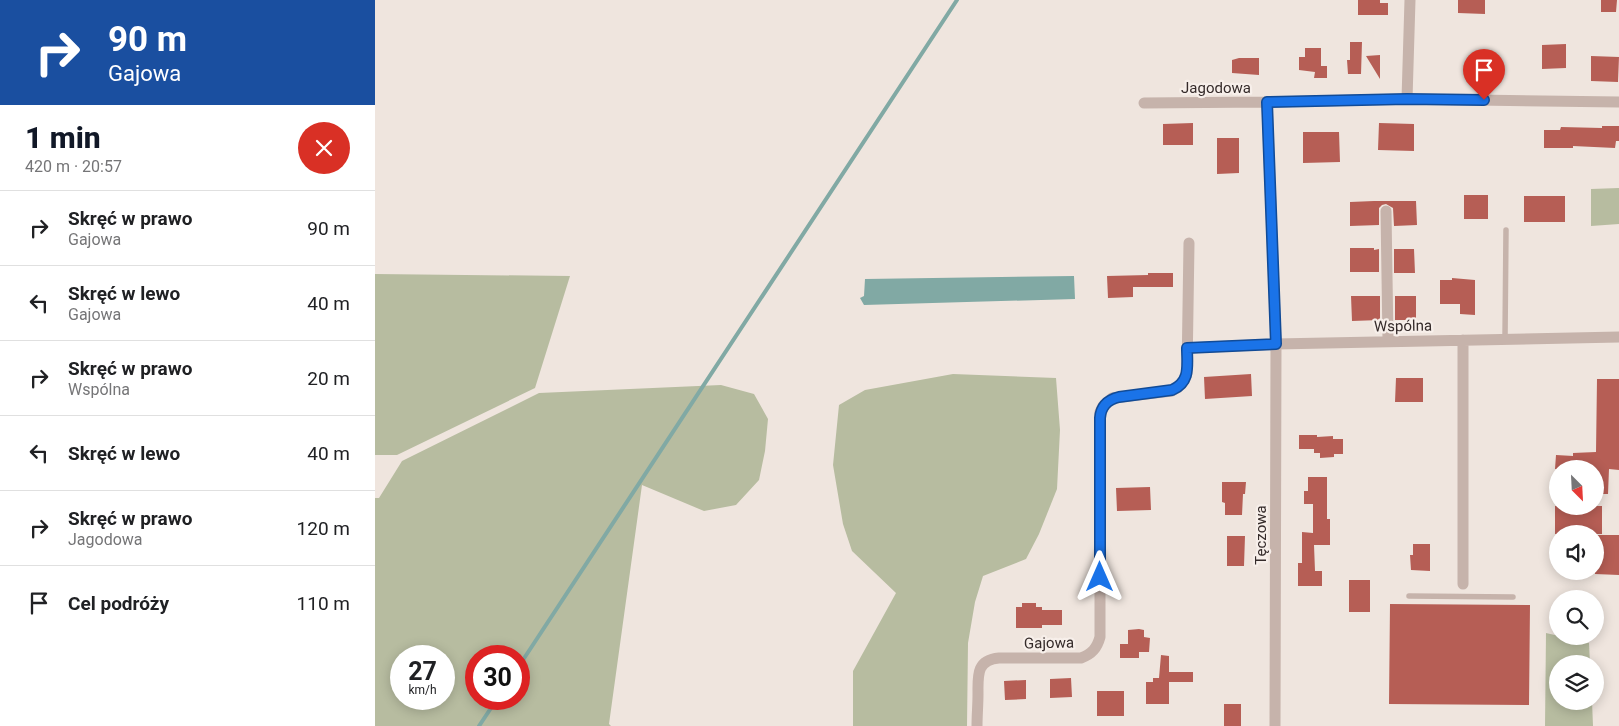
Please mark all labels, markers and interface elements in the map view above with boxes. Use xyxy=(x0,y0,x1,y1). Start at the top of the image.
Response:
text: 90 m xyxy=(108,19,187,60)
icon: right xyxy=(25,20,90,85)
pin xyxy=(1463,49,1505,100)
icon: arrive xyxy=(1470,56,1498,84)
text: Gajowa xyxy=(108,61,181,86)
street label: Jagodowa xyxy=(1181,79,1251,97)
text: 1 min xyxy=(25,120,101,155)
button: close xyxy=(298,122,350,174)
text: 420 m · 20:57 xyxy=(25,157,122,176)
text: Skręć w prawo xyxy=(68,207,192,230)
icon: right xyxy=(25,214,53,242)
text: 90 m xyxy=(307,217,350,240)
text: Gajowa xyxy=(68,230,121,249)
text: Skręć w lewo xyxy=(68,282,180,305)
icon: left xyxy=(25,289,53,317)
text: 40 m xyxy=(307,292,350,315)
text: Gajowa xyxy=(68,305,121,324)
street label: Wspólna xyxy=(1374,316,1432,336)
text: Skręć w prawo xyxy=(68,357,192,380)
icon: right xyxy=(25,364,53,392)
text: 20 m xyxy=(307,367,350,390)
text: Wspólna xyxy=(68,380,130,399)
icon: left xyxy=(25,439,53,467)
text: Skręć w lewo xyxy=(68,442,180,465)
text: 40 m xyxy=(307,442,350,465)
north arrow xyxy=(1549,460,1604,515)
map controls xyxy=(1549,460,1604,710)
street label: Tęczowa xyxy=(1252,505,1270,565)
text: Skręć w prawo xyxy=(68,507,192,530)
icon: right xyxy=(25,514,53,542)
text: 120 m xyxy=(297,517,350,540)
button: sound xyxy=(1549,525,1604,580)
text: Jagodowa xyxy=(68,530,143,549)
position arrow xyxy=(1073,550,1125,602)
icon: arrive xyxy=(25,589,53,617)
button: search xyxy=(1549,590,1604,645)
text: Cel podróży xyxy=(68,592,169,615)
text: 110 m xyxy=(297,592,350,615)
street label: Gajowa xyxy=(1024,634,1074,652)
speed limit sign: 30 xyxy=(465,645,530,710)
button: layers xyxy=(1549,655,1604,710)
text: 27 xyxy=(408,657,437,686)
text: km/h xyxy=(408,683,437,697)

